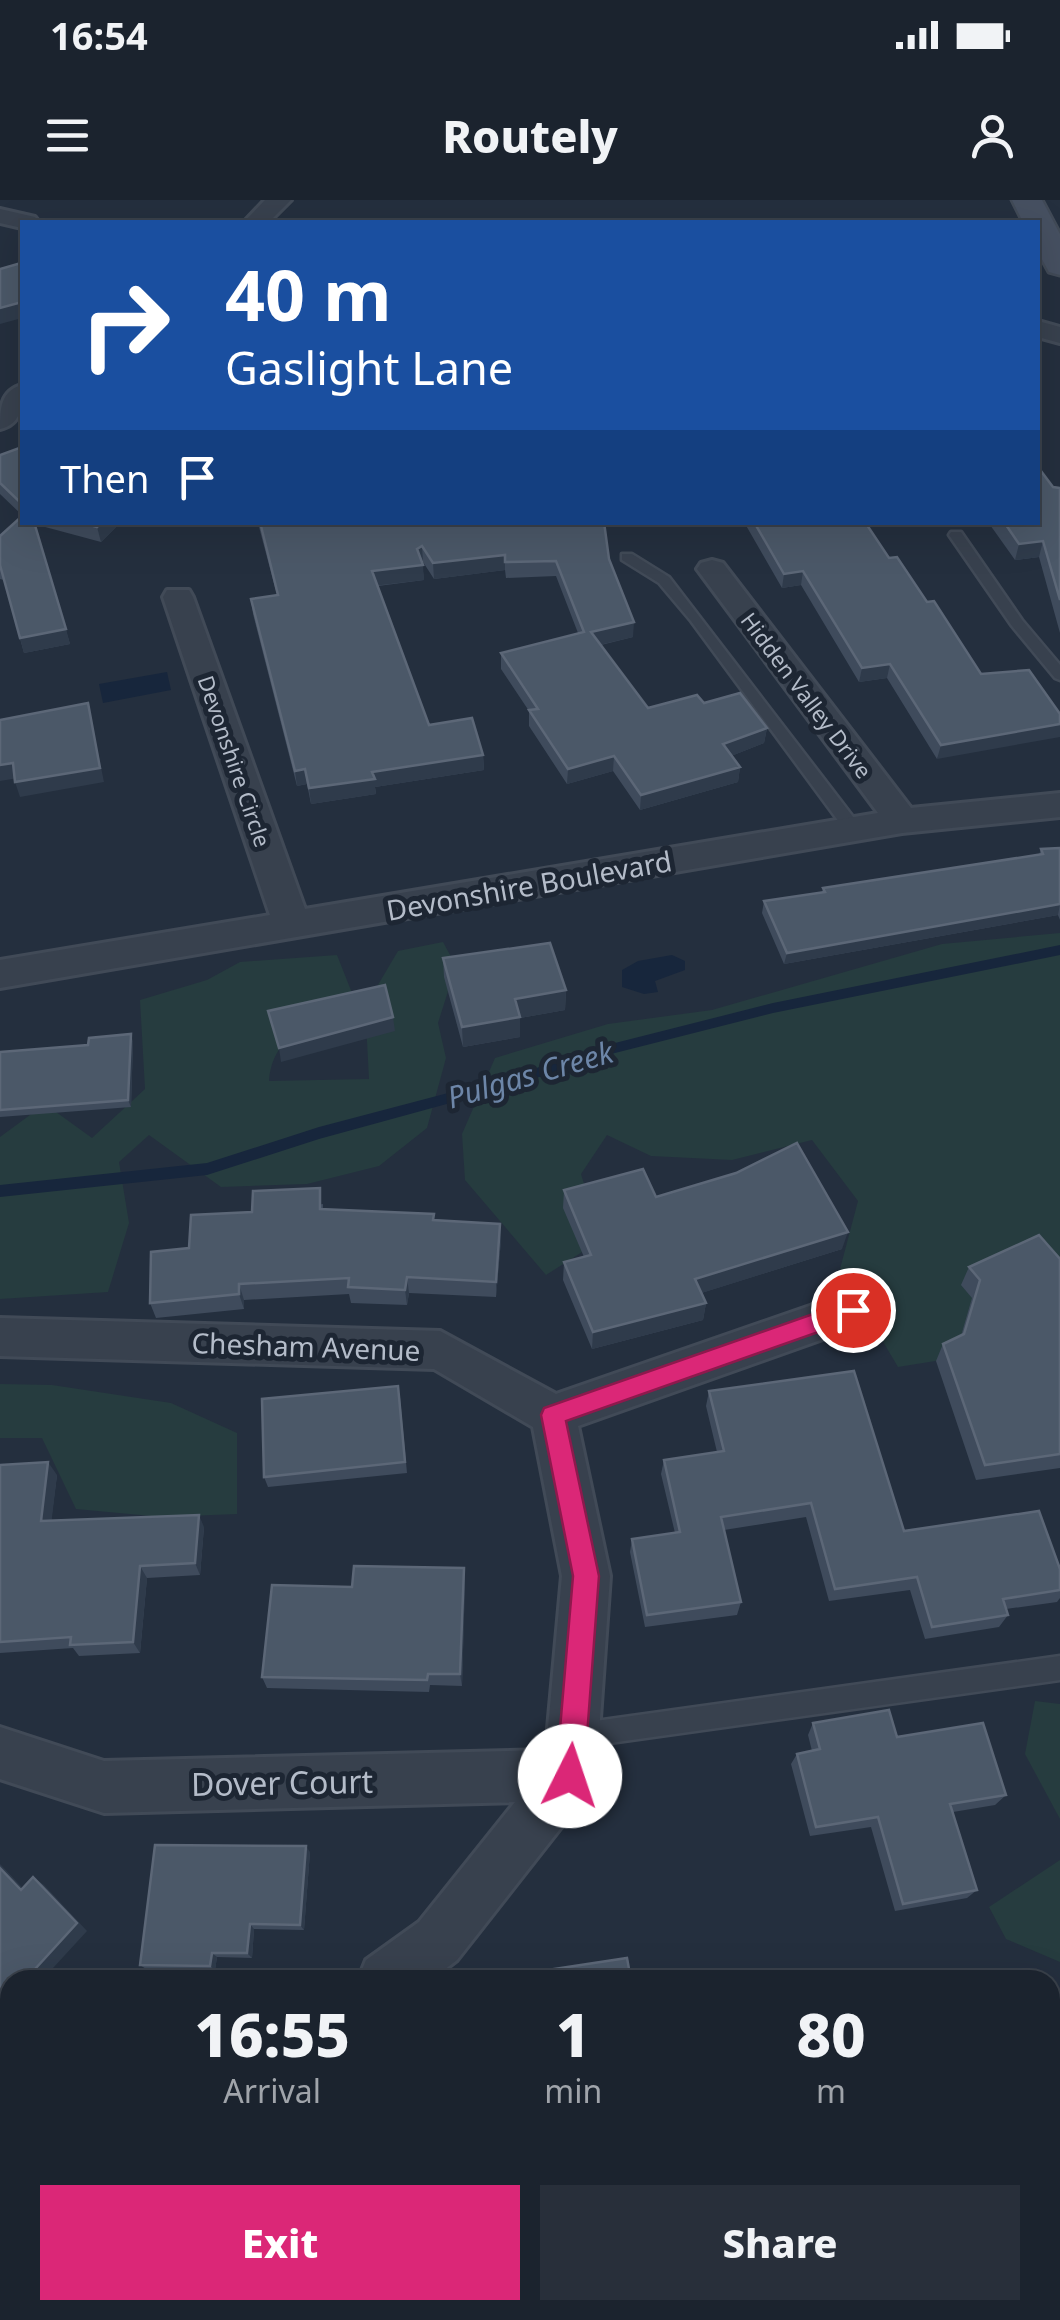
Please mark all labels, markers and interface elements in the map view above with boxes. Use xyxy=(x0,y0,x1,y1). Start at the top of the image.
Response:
text: 16:54 xyxy=(50,9,148,61)
text: Routely xyxy=(442,105,618,166)
icon: menu xyxy=(40,108,95,163)
icon: person xyxy=(965,108,1020,163)
text: 40 m xyxy=(225,246,392,342)
icon: right xyxy=(60,260,190,390)
text: Gaslight Lane xyxy=(225,337,513,398)
icon: arrive xyxy=(170,450,225,505)
text: Then xyxy=(60,452,150,504)
street label: Hidden Valley Drive xyxy=(735,606,879,784)
street label: Devonshire Circle xyxy=(192,671,278,851)
street label: Devonshire Boulevard xyxy=(383,841,675,929)
water label: Pulgas Creek xyxy=(442,1030,619,1117)
pin xyxy=(811,1268,896,1353)
icon: arrive xyxy=(826,1283,881,1338)
street label: Chesham Avenue xyxy=(191,1323,421,1369)
position arrow xyxy=(518,1724,622,1828)
street label: Dover Court xyxy=(191,1759,373,1805)
text: 16:55 xyxy=(194,1993,350,2075)
text: 1 xyxy=(556,1993,591,2075)
text: 80 xyxy=(796,1993,866,2075)
text: Arrival xyxy=(223,2069,321,2112)
text: min xyxy=(544,2069,602,2112)
text: m xyxy=(816,2069,846,2112)
button: Exit xyxy=(40,2185,520,2300)
button: Share xyxy=(540,2185,1020,2300)

